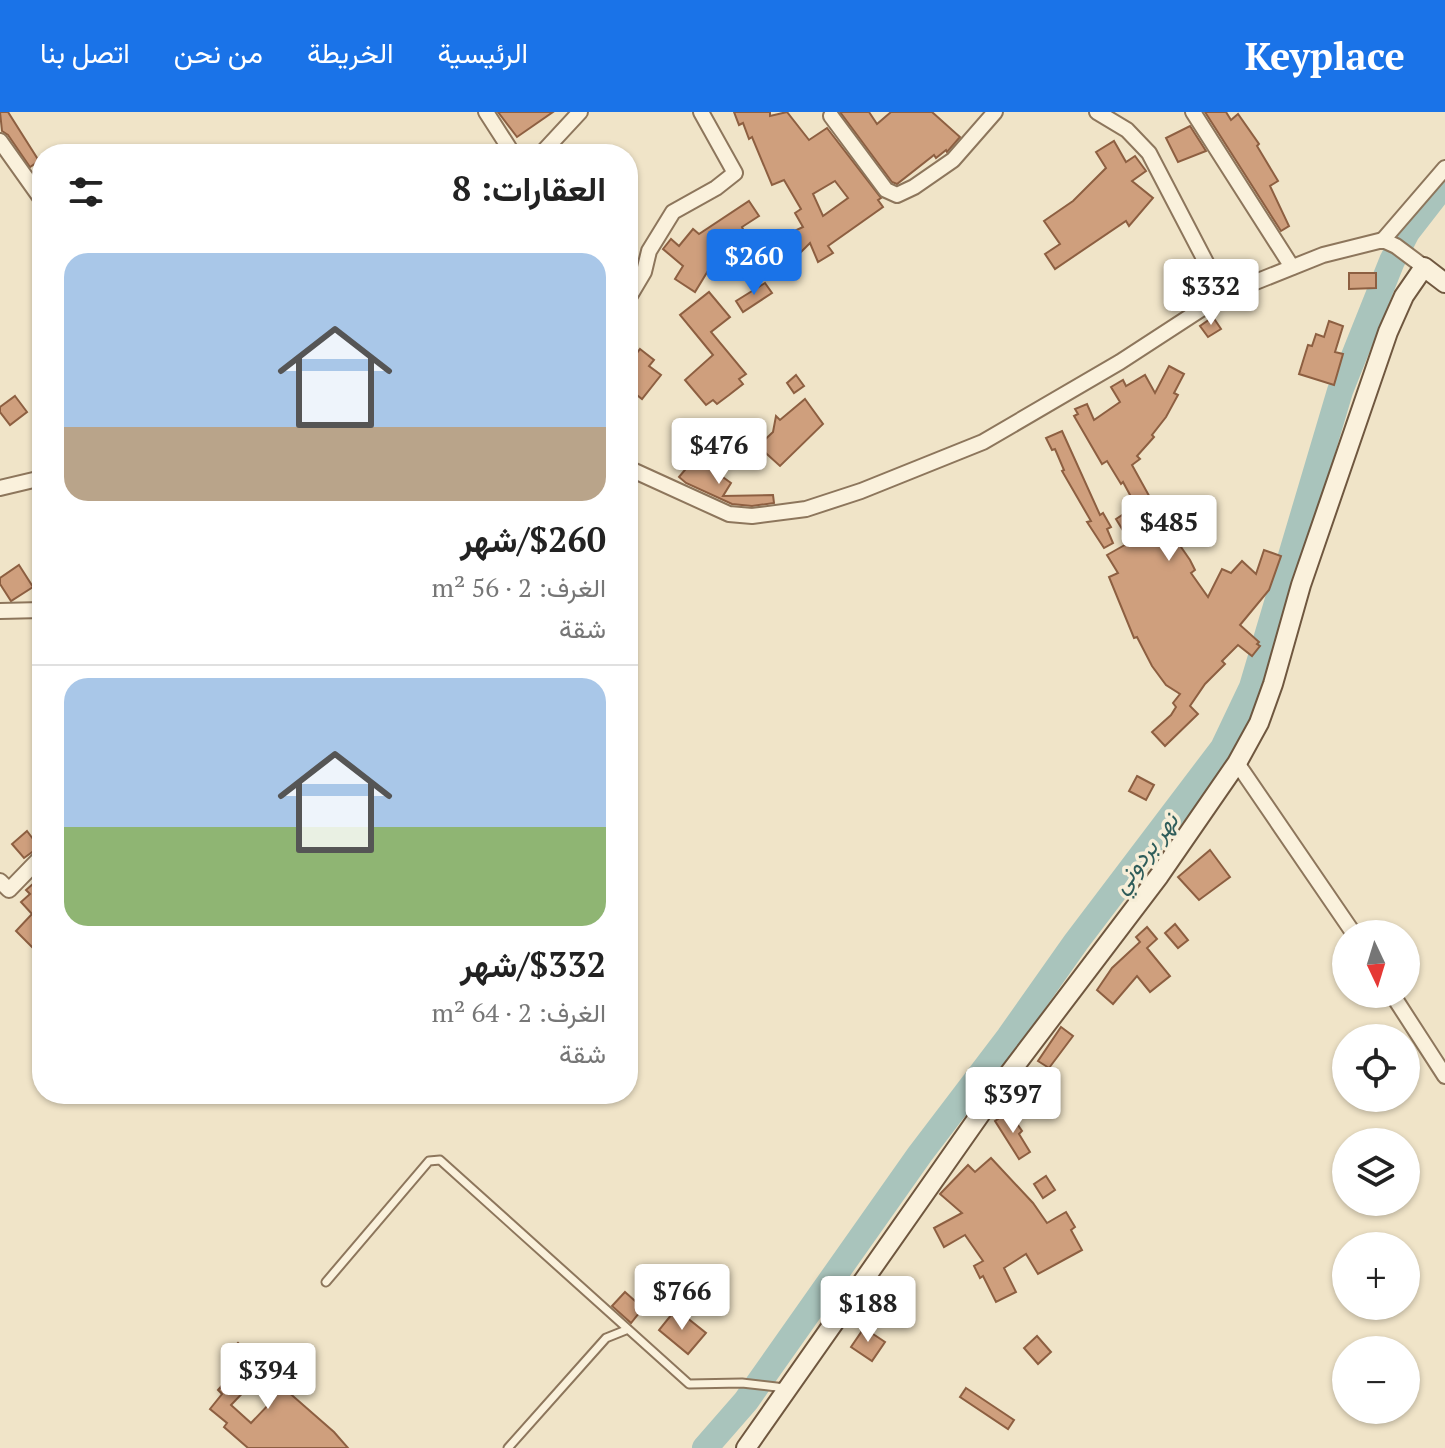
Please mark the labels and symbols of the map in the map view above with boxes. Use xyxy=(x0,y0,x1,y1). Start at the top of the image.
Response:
pin: $260 xyxy=(707,229,801,297)
pin: $332 xyxy=(1164,259,1258,327)
pin: $476 xyxy=(672,418,766,486)
pin: $485 xyxy=(1122,495,1216,563)
water label: نهر بردوني xyxy=(1103,805,1189,902)
north arrow xyxy=(1332,920,1420,1008)
pin: $397 xyxy=(966,1067,1060,1135)
pin: $766 xyxy=(635,1264,729,1332)
pin: $188 xyxy=(821,1276,915,1344)
pin: $394 xyxy=(221,1343,315,1411)

